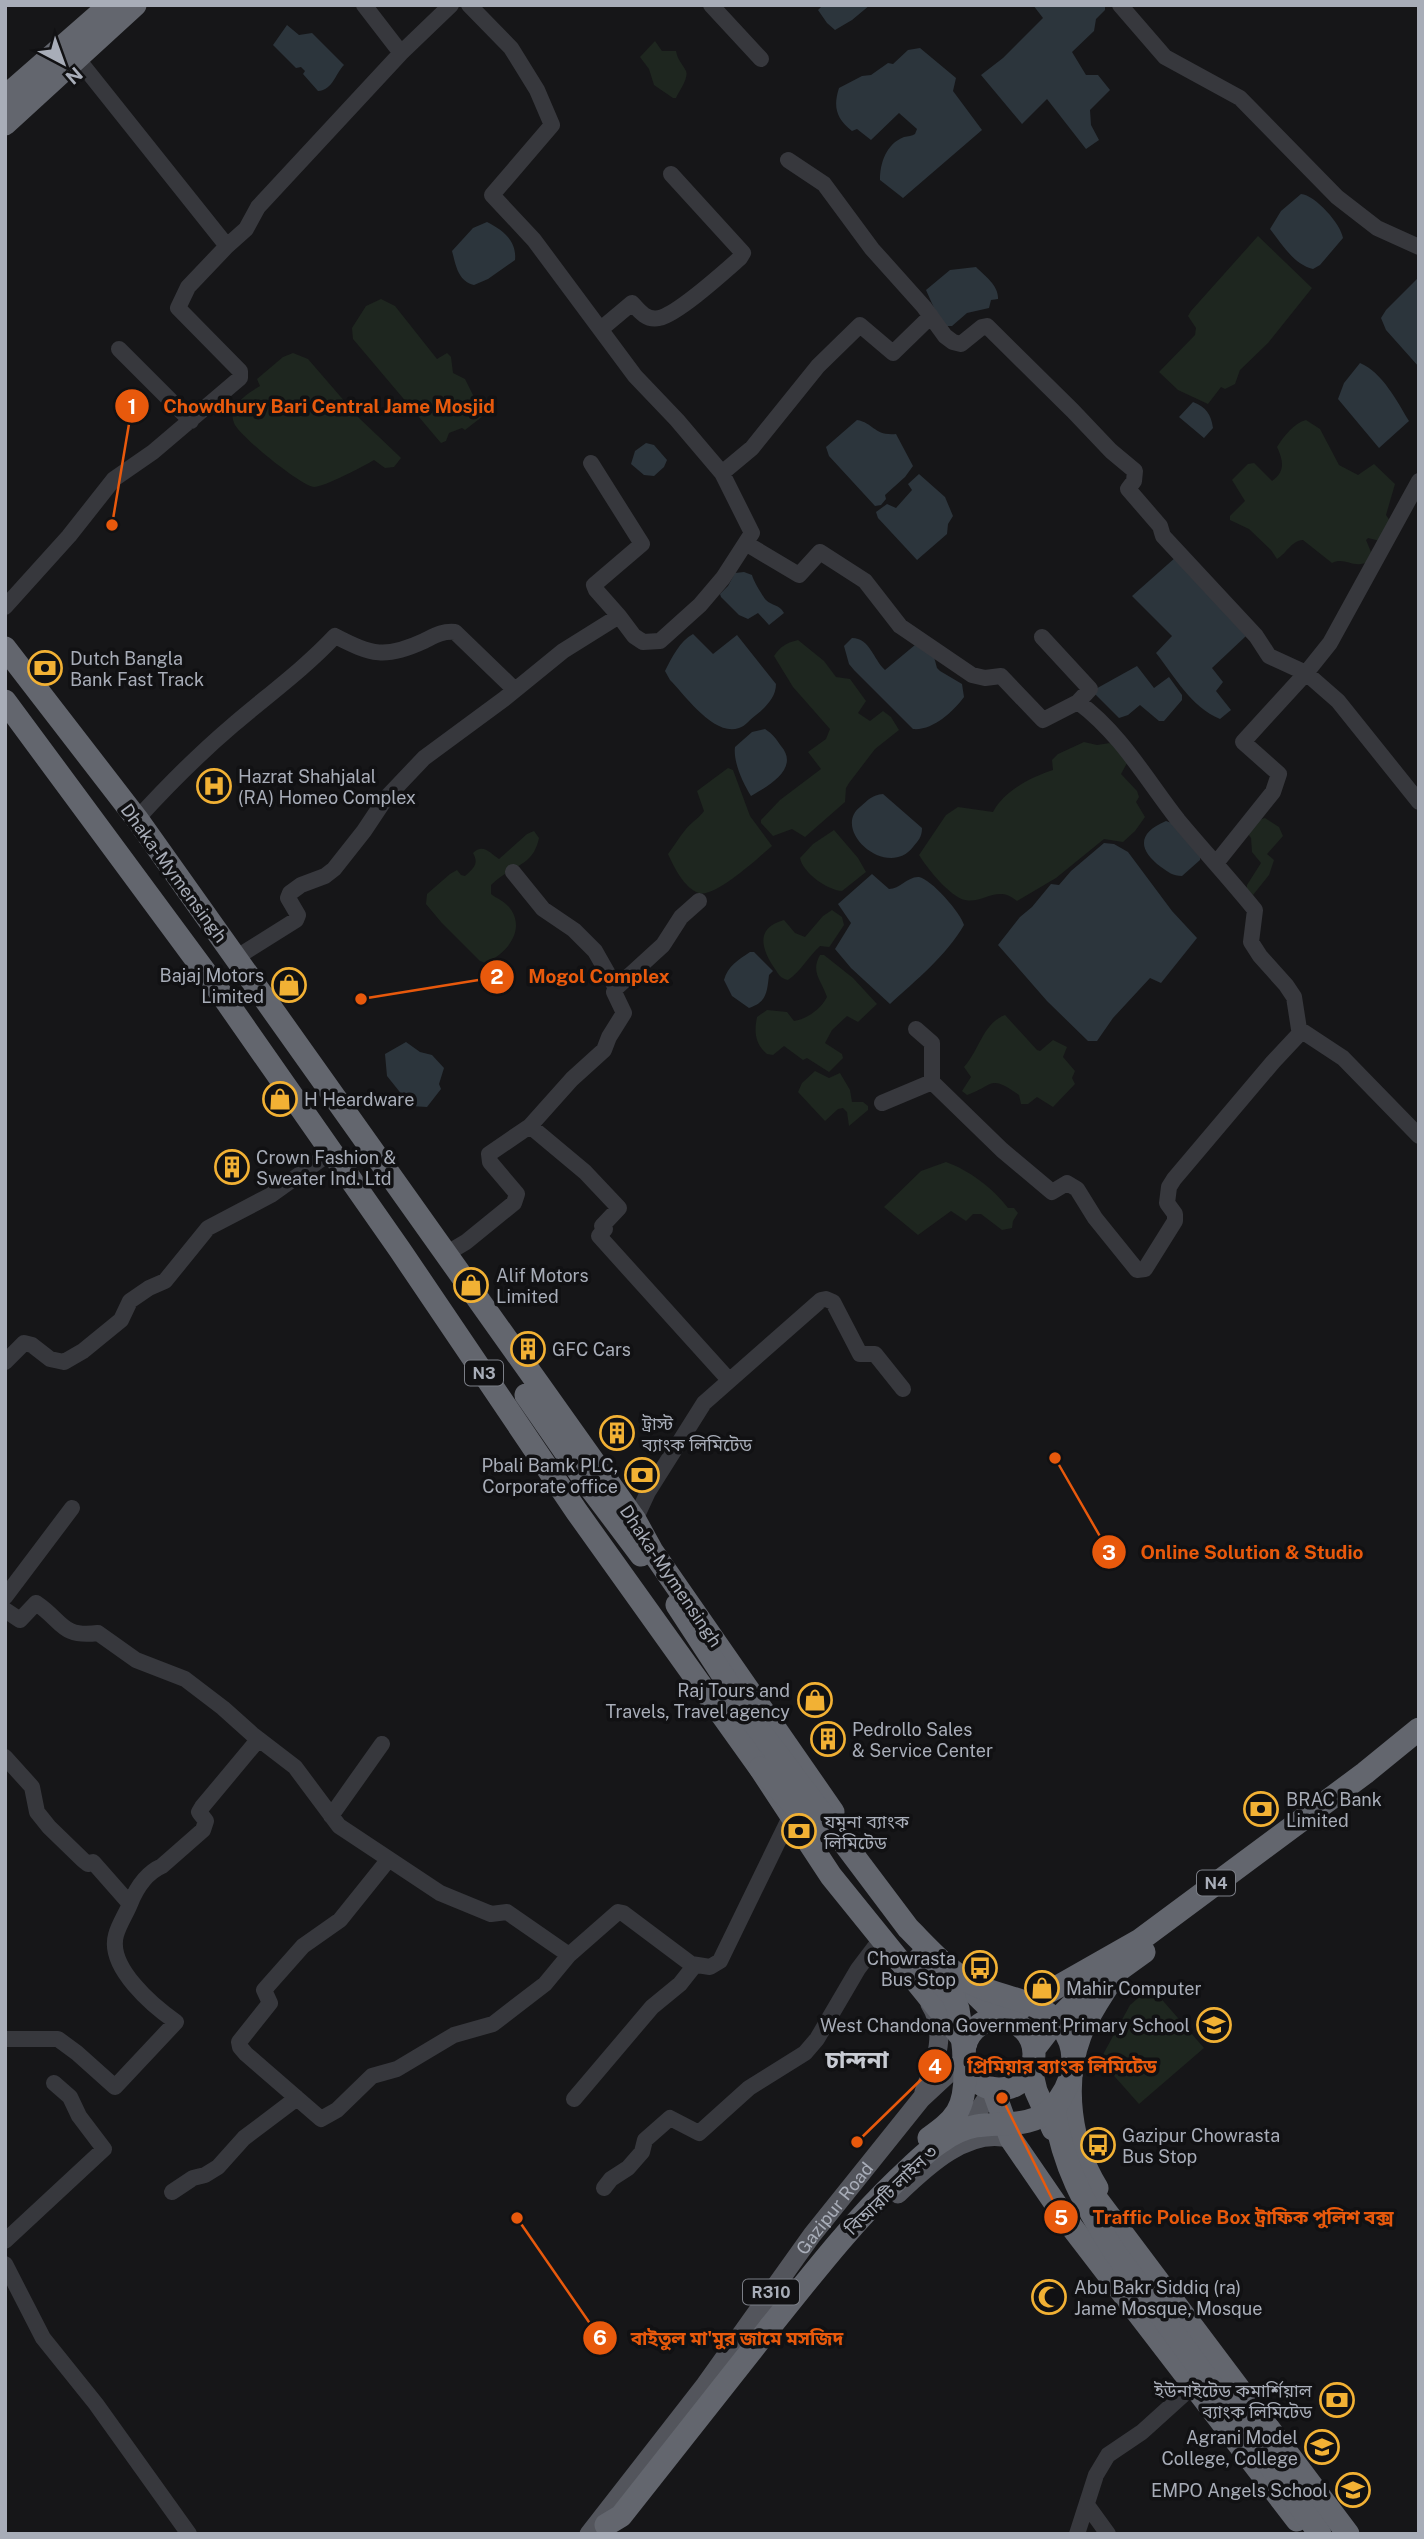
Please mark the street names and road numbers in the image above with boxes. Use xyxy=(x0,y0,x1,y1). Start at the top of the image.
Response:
street label: Dhaka-Mymensingh xyxy=(117,799,231,947)
road number: N3 xyxy=(465,1360,503,1386)
street label: Dhaka-Mymensingh xyxy=(616,1501,726,1651)
road number: N4 xyxy=(1197,1870,1235,1896)
street label: বিআরটি লাইন ৩ xyxy=(840,2141,942,2240)
street label: Gazipur Road xyxy=(791,2158,877,2258)
road number: R310 xyxy=(743,2280,799,2304)

